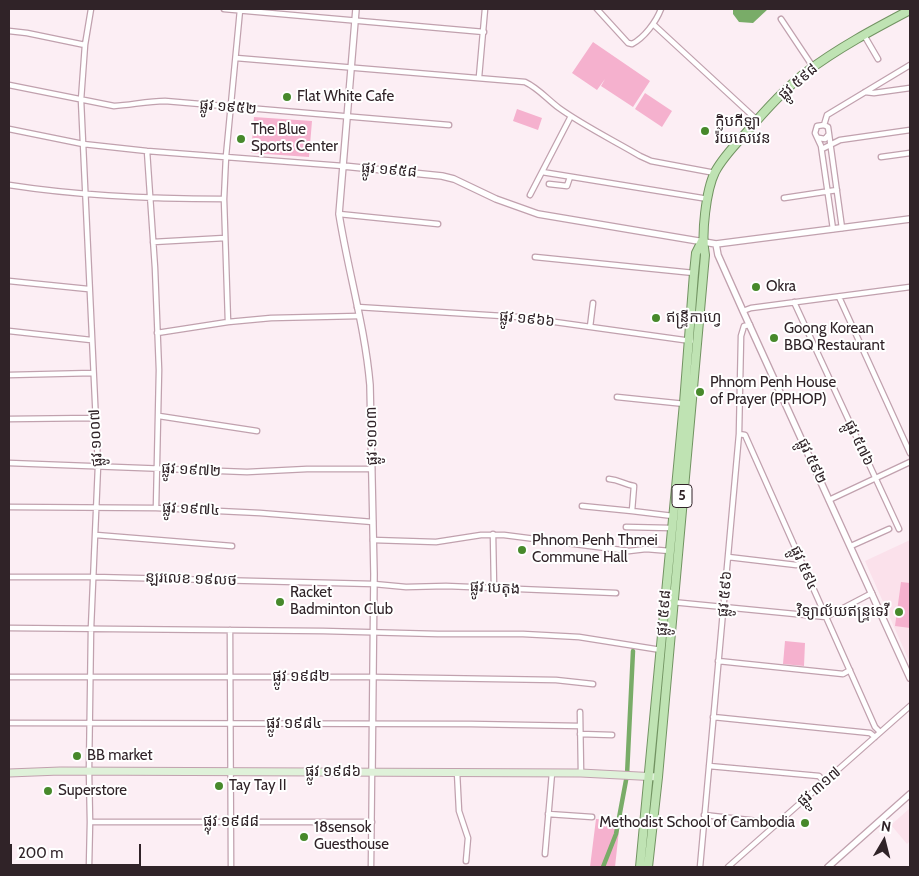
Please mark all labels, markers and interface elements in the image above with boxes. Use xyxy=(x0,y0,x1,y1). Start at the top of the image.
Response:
street label: ផ្លូវ ៥៩៨ xyxy=(775,60,821,104)
place label: Flat White Cafe xyxy=(297,88,394,106)
marker: Flat White Cafe xyxy=(281,91,293,103)
street label: ផ្លូវ ១៩៥២ xyxy=(199,96,257,118)
place label: ក្លិបកីឡា រ៉យសេវេន xyxy=(715,113,771,148)
place label: The Blue Sports Center xyxy=(251,121,338,156)
marker: ក្លិបកីឡា រ៉យសេវេន xyxy=(699,125,711,137)
marker: The Blue Sports Center xyxy=(235,133,247,145)
street label: ផ្លូវ ១៩៥៨ xyxy=(360,159,418,181)
place label: Okra xyxy=(766,278,796,296)
marker: Okra xyxy=(750,281,762,293)
street label: ផ្លូវ ១៩៦៦ xyxy=(498,307,556,331)
place label: ឥន្ទ្រីកាហ្វេ xyxy=(666,309,721,327)
marker: ឥន្ទ្រីកាហ្វេ xyxy=(650,312,662,324)
place label: Goong Korean BBQ Restaurant xyxy=(784,320,885,355)
marker: Goong Korean BBQ Restaurant xyxy=(768,332,780,344)
place label: Phnom Penh House of Prayer (PPHOP) xyxy=(710,374,836,409)
marker: Phnom Penh House of Prayer (PPHOP) xyxy=(694,386,706,398)
street label: ផ្លូវ ១០០៣ xyxy=(362,406,382,466)
street label: ផ្លូវ ១០០៧ xyxy=(85,409,107,467)
street label: ផ្លូវ ៥៧៦ xyxy=(840,417,878,469)
street label: ផ្លូវ ៥៩២ xyxy=(794,435,830,487)
street label: ផ្លូវ ១៩៧២ xyxy=(161,459,221,481)
road number: 5 xyxy=(672,484,692,508)
street label: ផ្លូវ ១៩៧៤ xyxy=(162,498,220,520)
place label: Phnom Penh Thmei Commune Hall xyxy=(532,532,658,567)
street label: ផ្លូវ ៥៩៤ xyxy=(786,543,822,593)
marker: Phnom Penh Thmei Commune Hall xyxy=(516,544,528,556)
street label: ន្ឡរលេខ ១៩លថ xyxy=(145,568,237,590)
street label: ផ្លូវ ៥៩៦ xyxy=(714,570,736,618)
street label: ផ្លូវ បេតុង xyxy=(469,578,521,598)
place label: Racket Badminton Club xyxy=(290,584,393,619)
street label: ផ្លូវ ៥៩៨ xyxy=(653,589,675,637)
marker: Racket Badminton Club xyxy=(274,596,286,608)
place label: វិទ្យាល័យឥន្រ្ទទេវី xyxy=(797,603,889,621)
marker: វិទ្យាល័យឥន្រ្ទទេវី xyxy=(893,606,905,618)
street label: ផ្លូវ ១៩៨២ xyxy=(272,668,330,686)
street label: ផ្លូវ ១៩៨៤ xyxy=(266,715,322,733)
place label: BB market xyxy=(87,747,153,765)
marker: BB market xyxy=(71,750,83,762)
street label: ផ្លូវ ១៩៨៦ xyxy=(305,763,361,781)
street label: ផ្លូវ ៣១៧ xyxy=(793,763,845,811)
place label: Tay Tay II xyxy=(229,777,287,795)
marker: Tay Tay II xyxy=(213,780,225,792)
place label: Superstore xyxy=(58,782,127,800)
marker: Superstore xyxy=(42,785,54,797)
street label: ផ្លុវ ១៩៨៨ xyxy=(203,813,259,831)
place label: Methodist School of Cambodia xyxy=(599,814,795,832)
north arrow xyxy=(859,816,909,866)
marker: Methodist School of Cambodia xyxy=(799,817,811,829)
text: N xyxy=(880,817,892,836)
place label: 18sensok Guesthouse xyxy=(314,819,389,854)
marker: 18sensok Guesthouse xyxy=(298,831,310,843)
scale bar xyxy=(12,834,144,866)
text: 200 m xyxy=(18,844,63,862)

